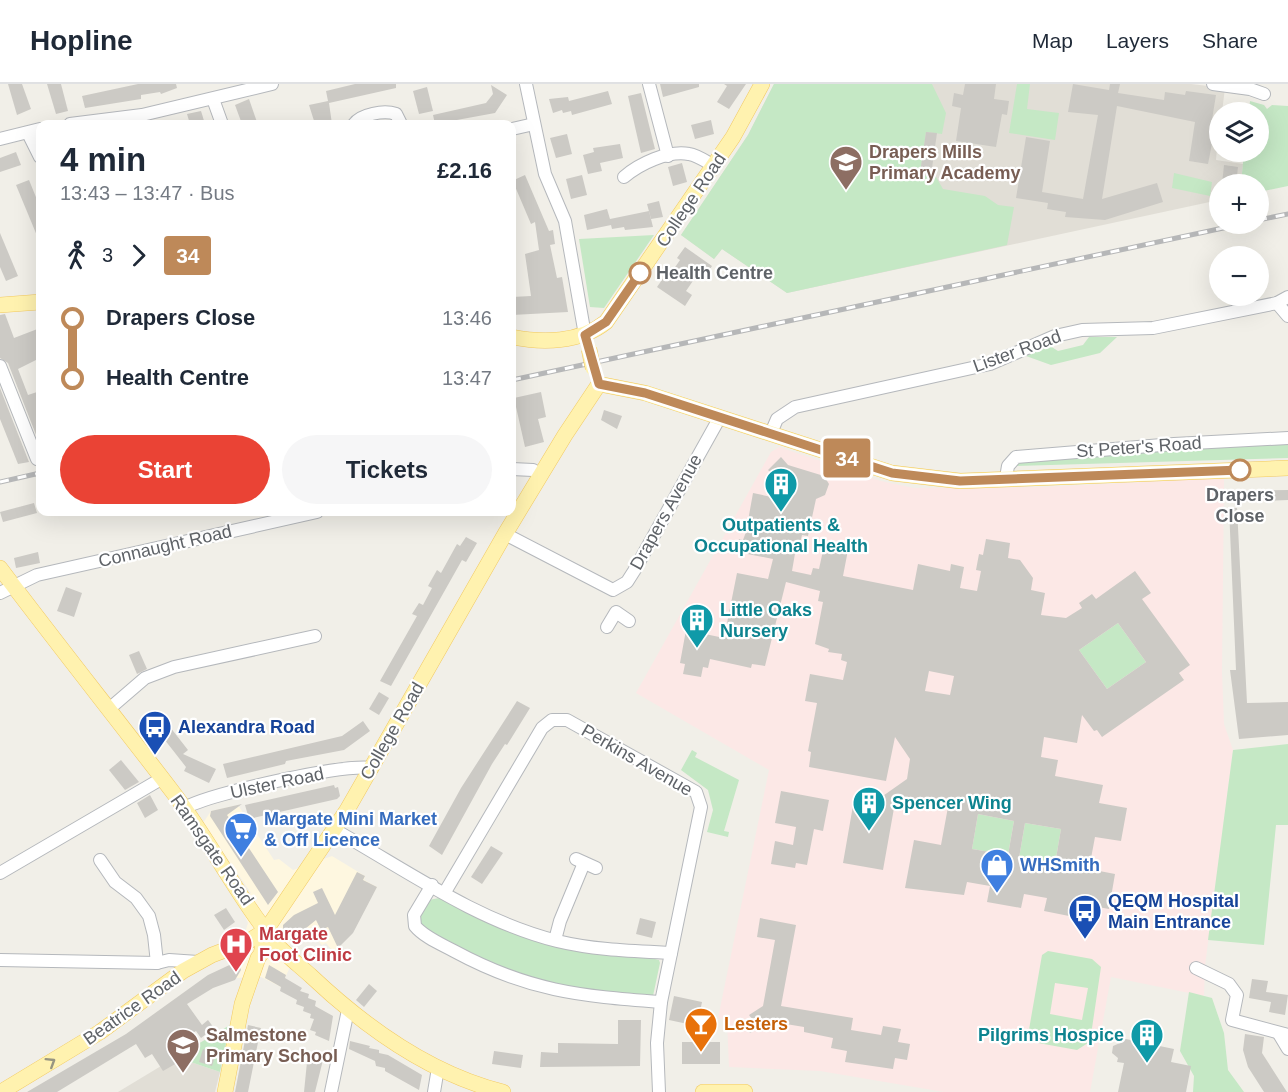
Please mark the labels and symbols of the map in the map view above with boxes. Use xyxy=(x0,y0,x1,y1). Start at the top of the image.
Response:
place label: Drapers Mills Primary Academy xyxy=(869,142,1020,183)
school or university icon: Drapers Mills Primary Academy xyxy=(828,144,864,191)
street label: College Road xyxy=(652,149,730,251)
marker: Health Centre xyxy=(629,262,651,284)
place label: Health Centre xyxy=(656,263,773,283)
street label: Lister Road xyxy=(970,326,1064,376)
street label: St Peter's Road xyxy=(1076,433,1202,461)
line badge: 34 xyxy=(820,438,874,478)
street label: Drapers Avenue xyxy=(626,451,706,573)
marker: Drapers Close xyxy=(1229,459,1251,481)
building icon: Outpatients & Occupational Health xyxy=(763,466,799,513)
place label: Drapers Close xyxy=(1206,485,1274,526)
place label: Outpatients & Occupational Health xyxy=(694,515,868,556)
street label: Connaught Road xyxy=(96,521,234,571)
place label: Little Oaks Nursery xyxy=(720,600,812,641)
building icon: Little Oaks Nursery xyxy=(679,602,715,649)
street label: College Road xyxy=(356,679,428,783)
bus stop icon: Alexandra Road xyxy=(137,709,173,756)
place label: Alexandra Road xyxy=(178,717,315,737)
street label: Perkins Avenue xyxy=(578,720,696,800)
street label: Ulster Road xyxy=(228,763,326,803)
building icon: Spencer Wing xyxy=(851,785,887,832)
street label: Ramsgate Road xyxy=(167,791,257,909)
place label: Spencer Wing xyxy=(892,793,1012,813)
place label: Margate Mini Market & Off Licence xyxy=(264,809,437,850)
supermarket icon: Margate Mini Market & Off Licence xyxy=(223,811,259,858)
shop icon: WHSmith xyxy=(979,847,1015,894)
place label: WHSmith xyxy=(1020,855,1100,875)
place label: QEQM Hospital Main Entrance xyxy=(1108,891,1239,932)
bus stop icon: QEQM Hospital Main Entrance xyxy=(1067,893,1103,940)
place label: Margate Foot Clinic xyxy=(259,924,352,965)
hospital icon: Margate Foot Clinic xyxy=(218,926,254,973)
street label: Beatrice Road xyxy=(80,967,184,1049)
bar icon: Lesters xyxy=(683,1006,719,1053)
place label: Lesters xyxy=(724,1014,788,1034)
building icon: Pilgrims Hospice xyxy=(1129,1017,1165,1064)
place label: Salmestone Primary School xyxy=(206,1025,338,1066)
place label: Pilgrims Hospice xyxy=(978,1025,1124,1045)
school or university icon: Salmestone Primary School xyxy=(165,1027,201,1074)
one-way arrow xyxy=(45,1058,55,1070)

